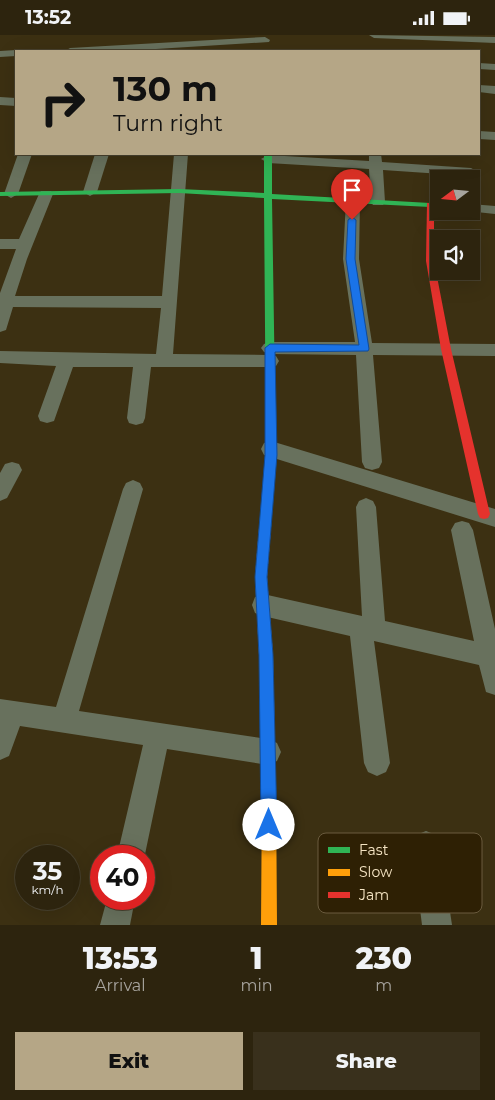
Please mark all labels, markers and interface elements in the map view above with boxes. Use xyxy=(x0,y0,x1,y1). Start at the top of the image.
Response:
text: 13:52 xyxy=(25,6,71,29)
text: 130 m xyxy=(113,67,218,110)
icon: right xyxy=(30,70,95,135)
text: Turn right xyxy=(113,110,223,137)
pin xyxy=(331,169,373,220)
north arrow xyxy=(430,170,480,220)
map controls xyxy=(430,170,480,280)
icon: arrive xyxy=(338,176,366,204)
button: sound xyxy=(430,230,480,280)
position arrow xyxy=(242,798,294,850)
legend xyxy=(318,833,482,913)
text: Fast xyxy=(359,841,389,859)
speed limit sign: 40 xyxy=(90,845,155,910)
text: 35 xyxy=(33,856,62,886)
text: Slow xyxy=(359,863,393,881)
text: km/h xyxy=(31,882,64,897)
text: Jam xyxy=(358,886,389,904)
text: 13:53 xyxy=(83,940,158,977)
text: 1 xyxy=(251,940,263,977)
text: 230 xyxy=(356,940,412,977)
text: Arrival xyxy=(95,976,146,995)
text: min xyxy=(241,976,273,995)
text: m xyxy=(375,976,392,995)
button: Exit xyxy=(15,1032,243,1090)
button: Share xyxy=(253,1032,480,1090)

